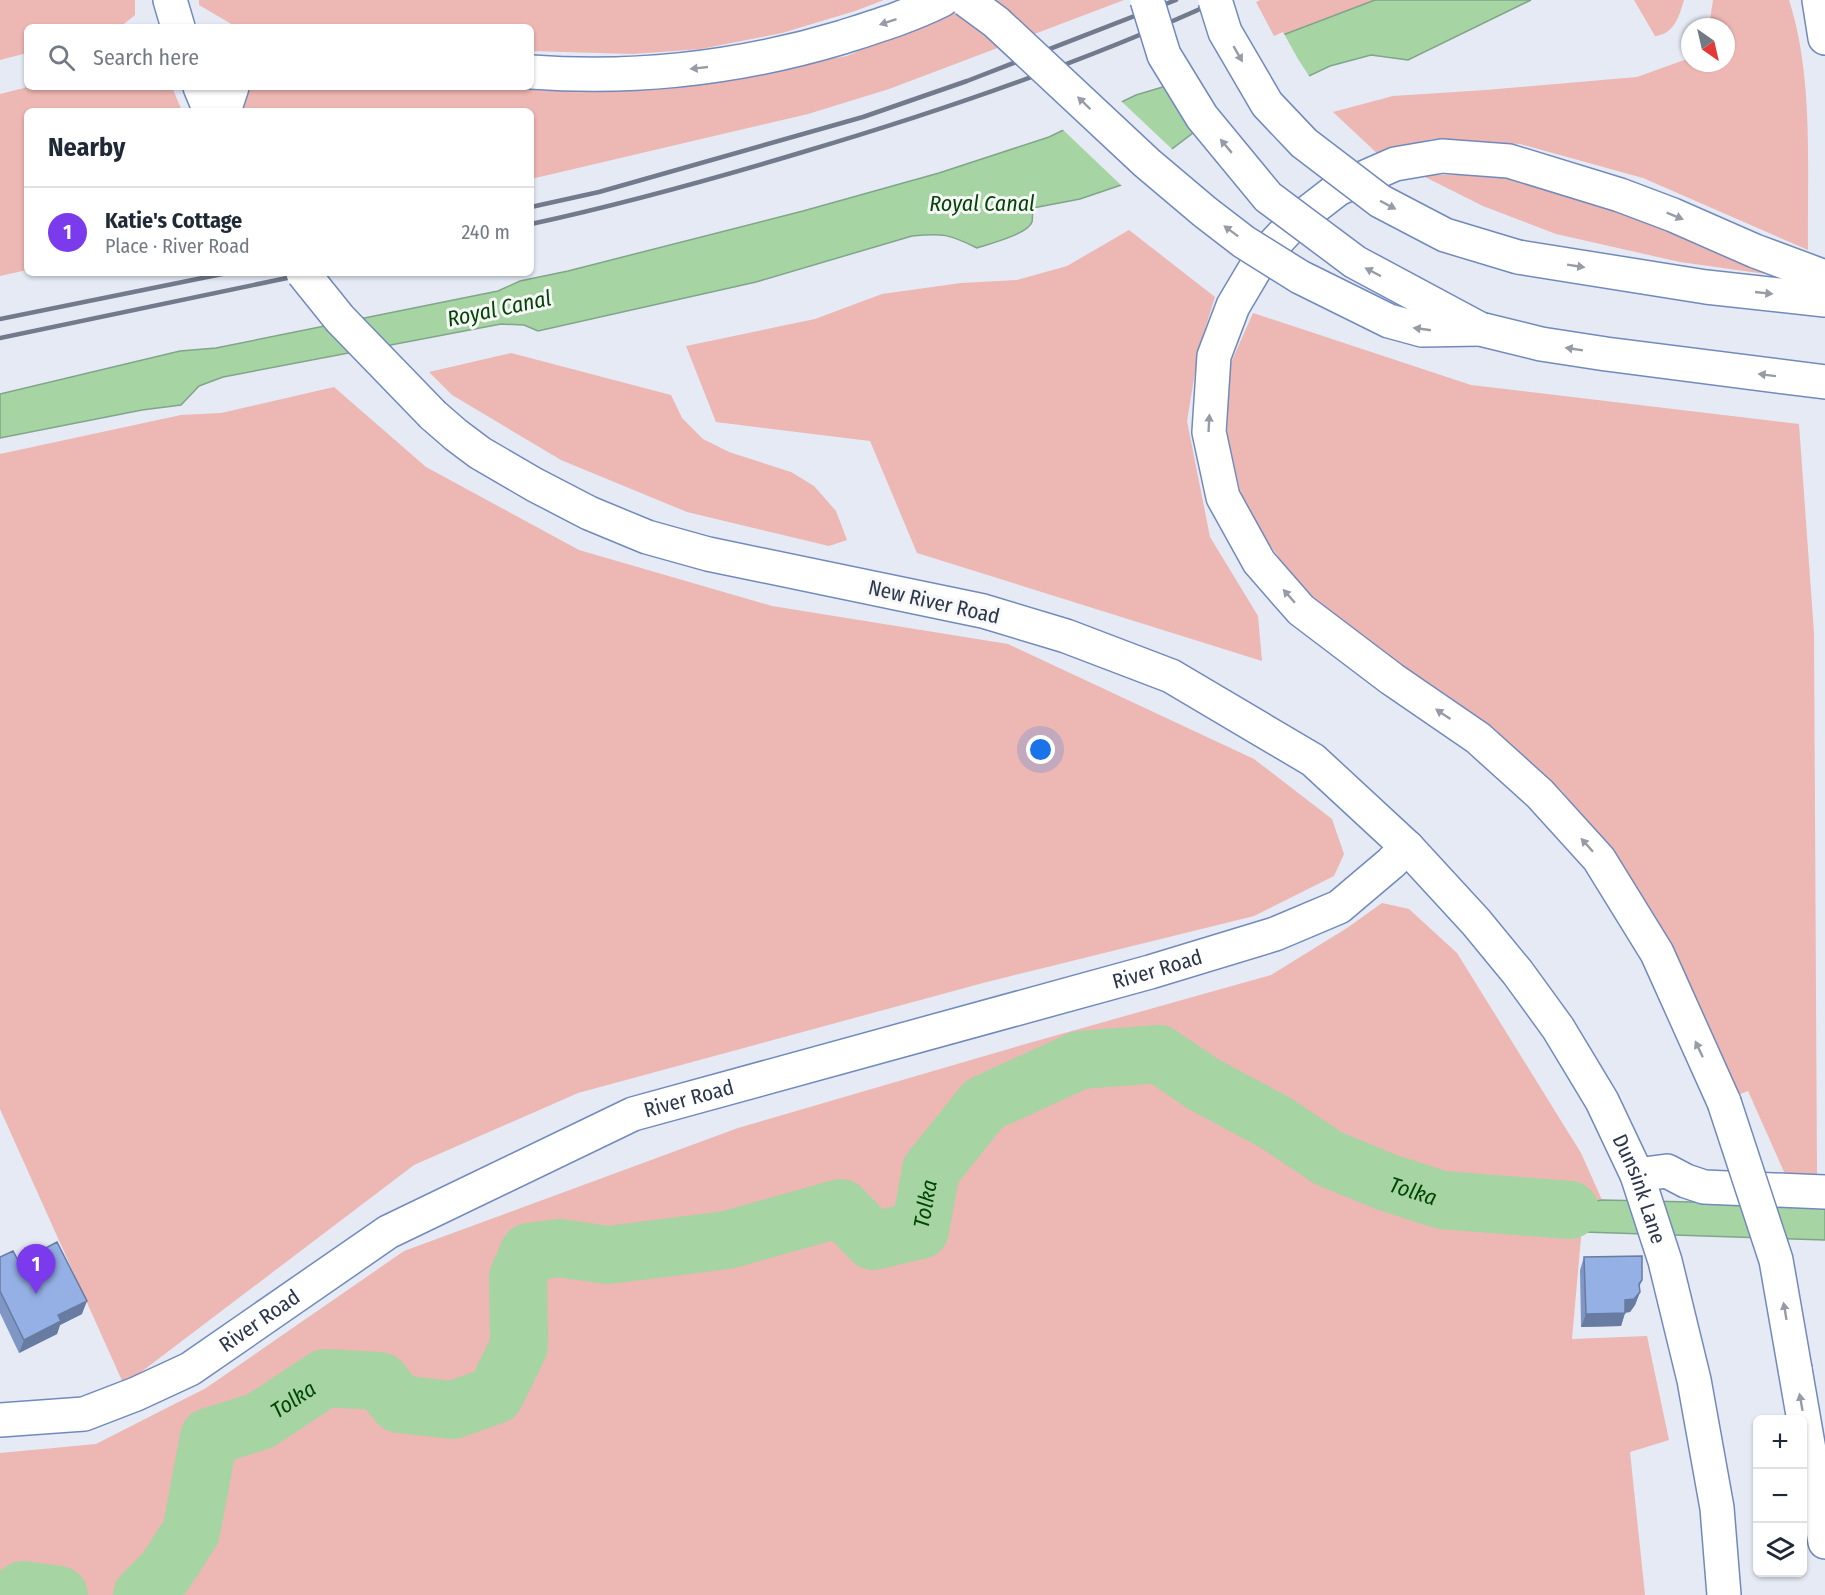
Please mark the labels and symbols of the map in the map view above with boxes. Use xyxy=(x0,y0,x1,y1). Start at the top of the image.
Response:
one-way arrow xyxy=(879,18,897,28)
north arrow xyxy=(1681,18,1735,72)
one-way arrow xyxy=(1233,46,1243,63)
one-way arrow xyxy=(689,63,708,73)
one-way arrow xyxy=(1077,97,1092,110)
one-way arrow xyxy=(1219,138,1232,154)
water label: Royal Canal xyxy=(929,190,1035,217)
one-way arrow xyxy=(1379,200,1396,210)
one-way arrow xyxy=(1666,211,1684,221)
one-way arrow xyxy=(1223,226,1238,238)
one-way arrow xyxy=(1567,262,1586,271)
one-way arrow xyxy=(1364,267,1382,277)
water label: Royal Canal xyxy=(445,284,554,333)
one-way arrow xyxy=(1755,288,1774,298)
one-way arrow xyxy=(1412,324,1431,333)
one-way arrow xyxy=(1564,344,1583,353)
one-way arrow xyxy=(1757,370,1776,380)
one-way arrow xyxy=(1205,413,1214,432)
street label: New River Road xyxy=(866,574,1002,630)
one-way arrow xyxy=(1283,589,1296,604)
one-way arrow xyxy=(1435,709,1451,720)
your location xyxy=(1026,735,1055,764)
one-way arrow xyxy=(1581,838,1594,853)
street label: River Road xyxy=(1110,944,1205,995)
one-way arrow xyxy=(1695,1040,1704,1057)
street label: River Road xyxy=(641,1074,737,1123)
street label: Dunsink Lane xyxy=(1607,1130,1672,1247)
water label: Tolka xyxy=(1386,1171,1440,1212)
water label: Tolka xyxy=(908,1178,943,1230)
pin: 1 xyxy=(16,1244,56,1294)
street label: River Road xyxy=(214,1284,305,1358)
one-way arrow xyxy=(1780,1301,1789,1320)
water label: Tolka xyxy=(266,1375,321,1424)
one-way arrow xyxy=(1796,1392,1805,1411)

